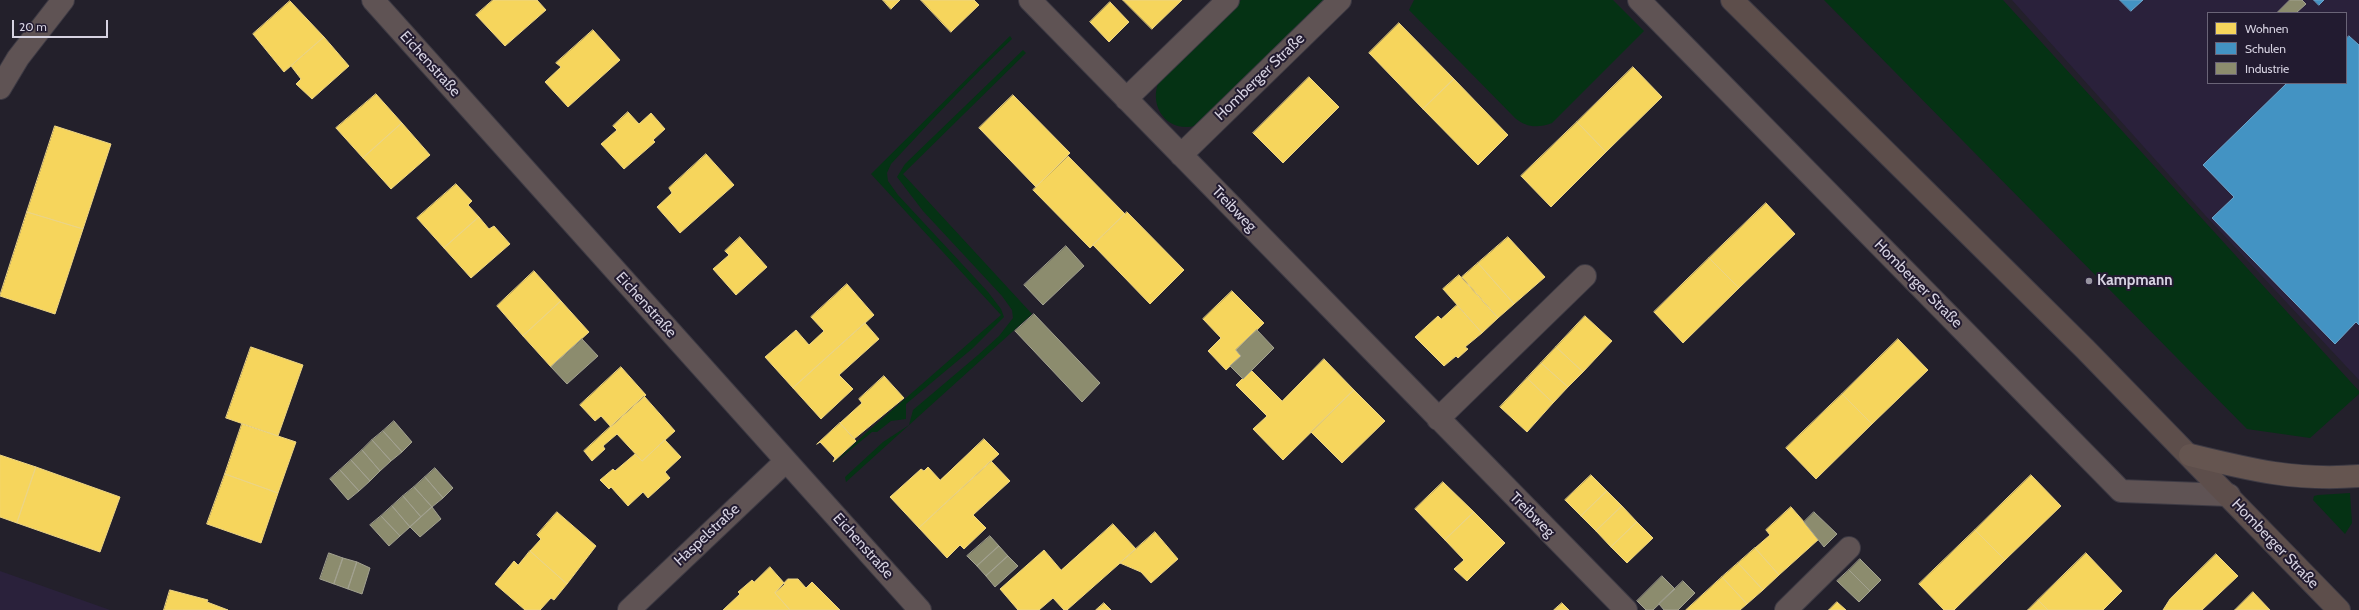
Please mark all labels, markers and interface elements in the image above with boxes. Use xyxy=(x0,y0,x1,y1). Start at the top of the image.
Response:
scale bar xyxy=(14,12,110,38)
legend xyxy=(2207,12,2347,84)
text: 20 m xyxy=(19,19,47,34)
text: Wohnen xyxy=(2245,21,2289,36)
street label: Eichenstraße xyxy=(396,27,464,101)
street label: Homberger Straße xyxy=(1212,30,1308,124)
text: Schulen xyxy=(2245,41,2286,56)
text: Industrie xyxy=(2245,61,2289,76)
street label: Treibweg xyxy=(1208,183,1260,235)
street label: Homberger Straße xyxy=(1870,236,1966,332)
street label: Eichenstraße xyxy=(612,268,680,342)
place label: Kampmann xyxy=(2097,272,2172,290)
marker: Kampmann xyxy=(2084,276,2094,286)
street label: Treibweg xyxy=(1506,489,1558,541)
street label: Homberger Straße xyxy=(2228,496,2322,592)
street label: Haspelstraße xyxy=(671,500,743,570)
street label: Eichenstraße xyxy=(829,509,897,583)

